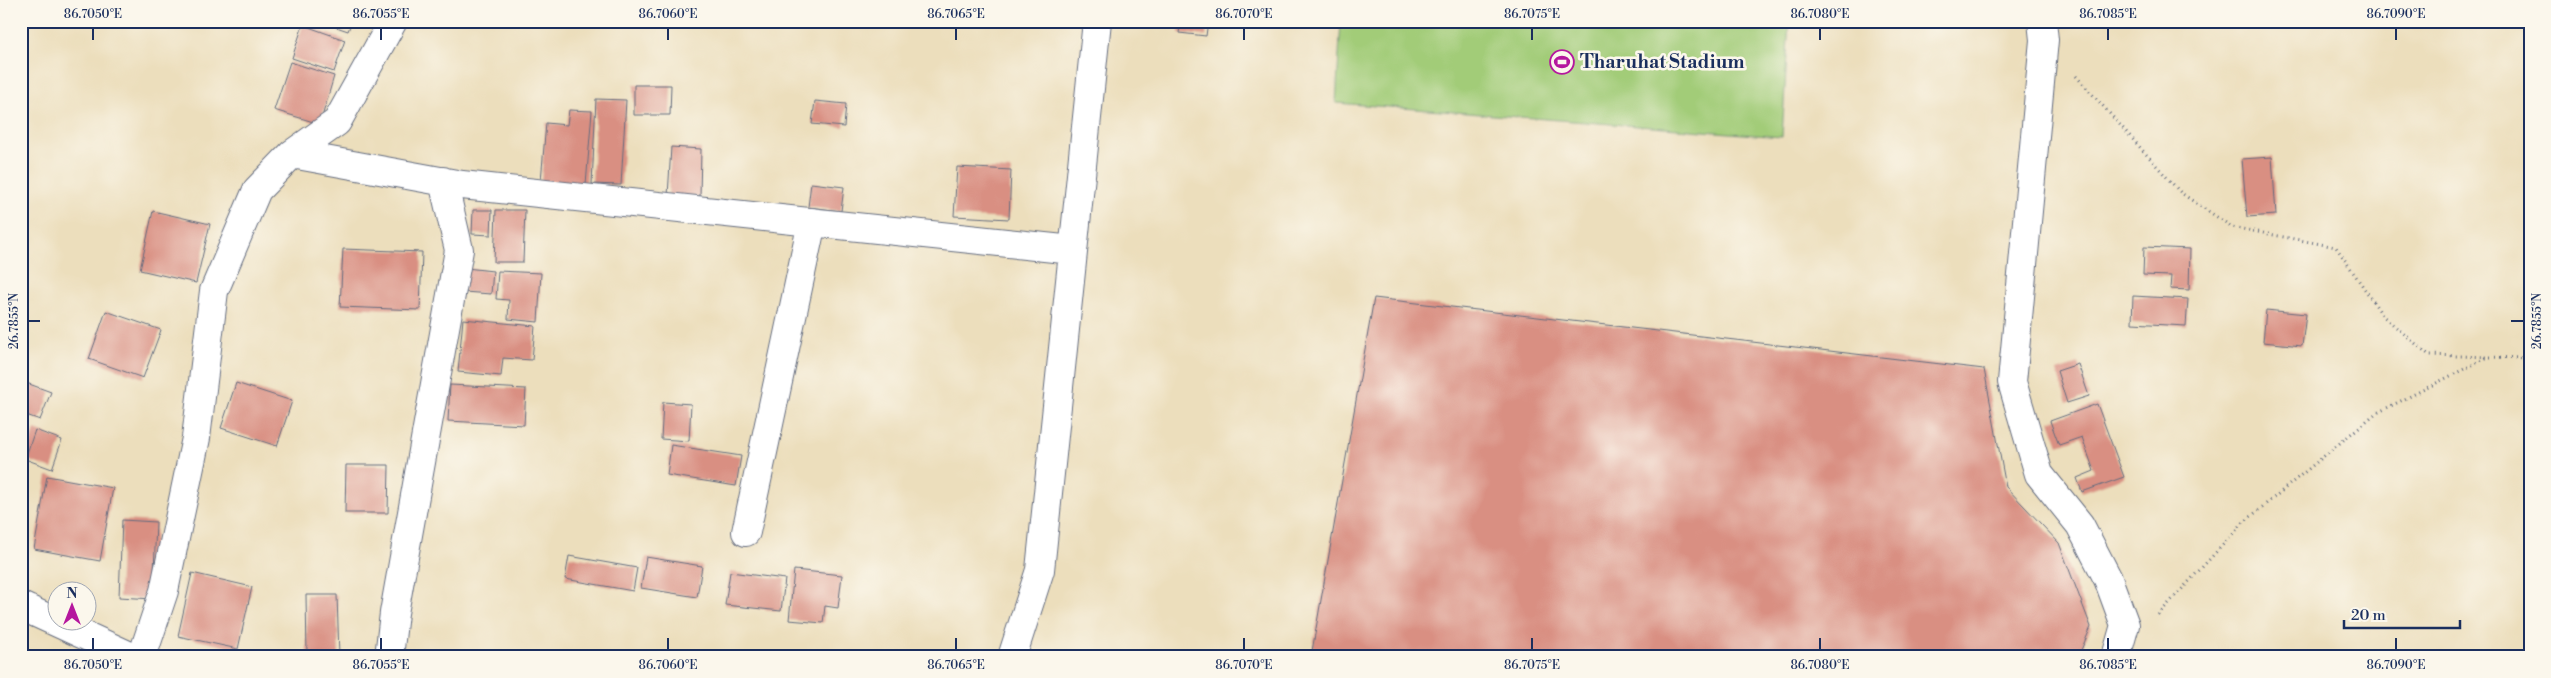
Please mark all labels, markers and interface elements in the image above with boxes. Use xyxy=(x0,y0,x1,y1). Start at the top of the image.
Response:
text: 86.7050°E xyxy=(64,7,122,22)
text: 86.7055°E xyxy=(353,7,409,22)
text: 86.7060°E xyxy=(639,7,697,22)
text: 86.7065°E xyxy=(927,7,985,22)
text: 86.7070°E xyxy=(1215,7,1273,22)
text: 86.7075°E xyxy=(1504,7,1560,22)
text: 86.7080°E xyxy=(1790,7,1850,22)
text: 86.7085°E xyxy=(2079,7,2137,22)
text: 86.7090°E xyxy=(2367,7,2425,22)
sports icon: Tharuhat Stadium xyxy=(1549,49,1575,75)
place label: Tharuhat Stadium xyxy=(1580,50,1745,74)
text: 26.7855°N xyxy=(7,293,22,349)
text: 26.7855°N xyxy=(2530,293,2545,349)
north arrow xyxy=(48,580,98,630)
text: N xyxy=(66,585,78,603)
scale bar xyxy=(2344,598,2460,630)
text: 20 m xyxy=(2351,606,2386,625)
text: 86.7050°E xyxy=(64,658,122,673)
text: 86.7055°E xyxy=(353,658,409,673)
text: 86.7060°E xyxy=(639,658,697,673)
text: 86.7065°E xyxy=(927,658,985,673)
text: 86.7070°E xyxy=(1215,658,1273,673)
text: 86.7075°E xyxy=(1504,658,1560,673)
text: 86.7080°E xyxy=(1790,658,1850,673)
text: 86.7085°E xyxy=(2079,658,2137,673)
text: 86.7090°E xyxy=(2367,658,2425,673)

